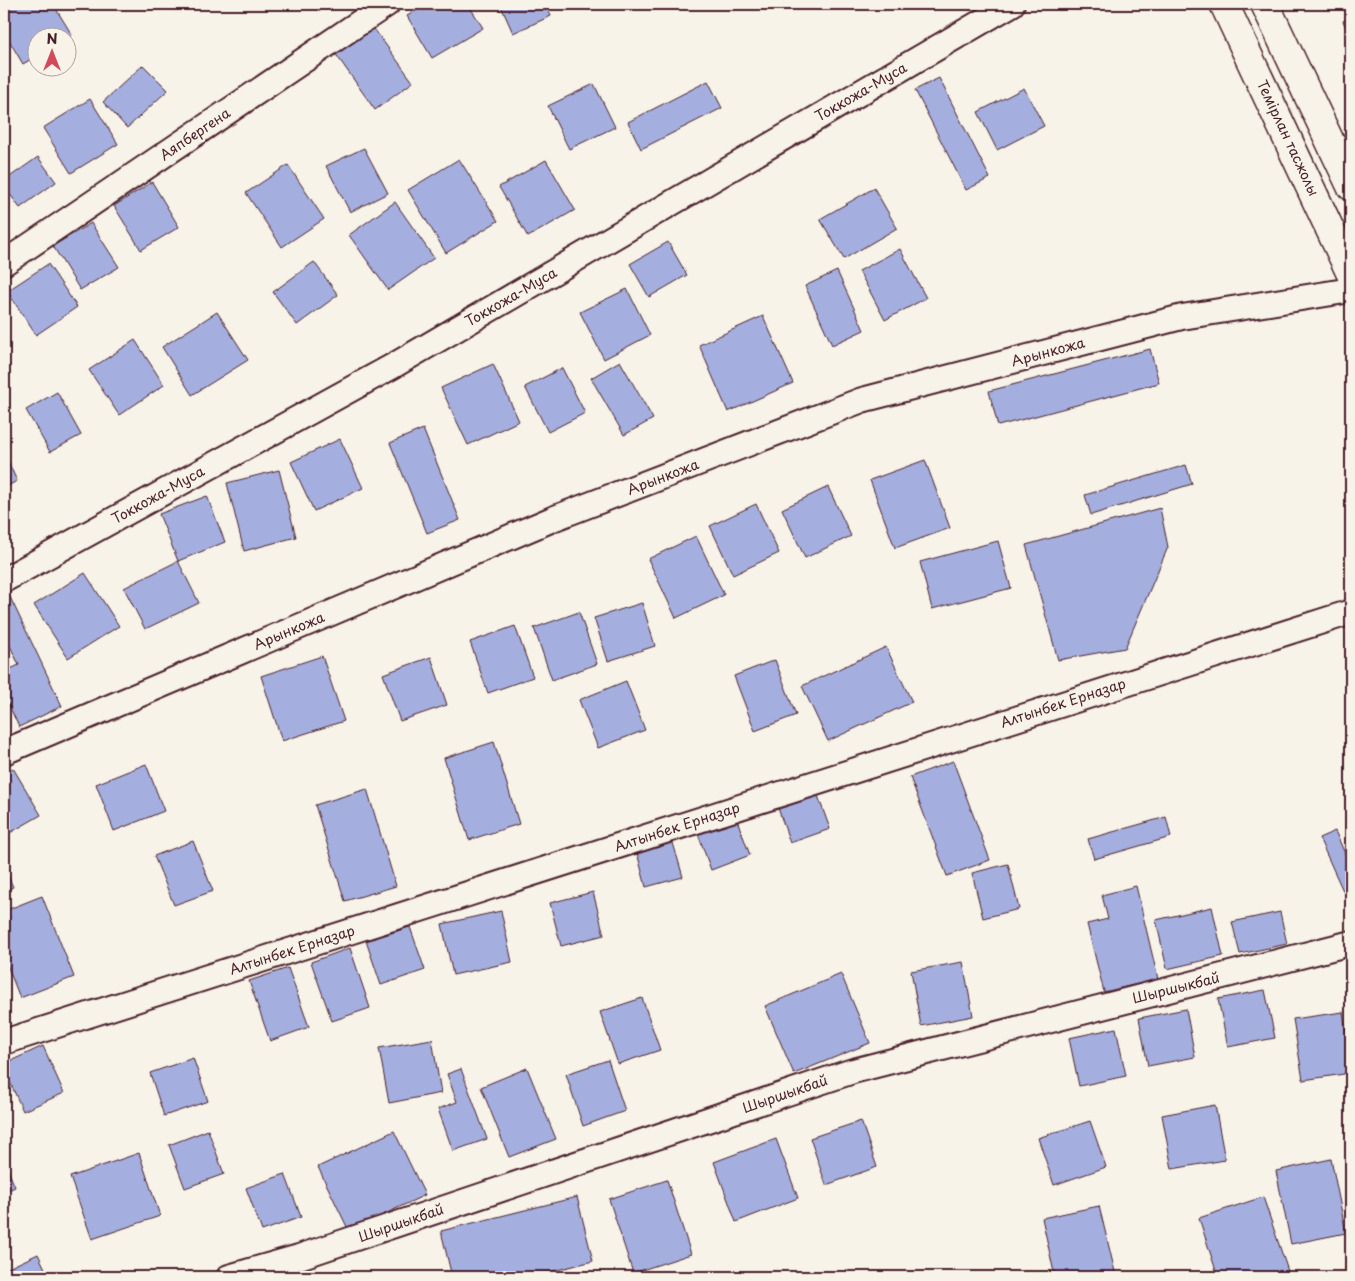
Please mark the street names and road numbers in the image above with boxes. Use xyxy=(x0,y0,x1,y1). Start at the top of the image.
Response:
street label: Токкожа-Муса xyxy=(811,57,911,126)
street label: Темірлан тасжолы xyxy=(1252,76,1325,199)
street label: Аяпбергена xyxy=(155,102,235,165)
street label: Токкожа-Муса xyxy=(461,262,561,331)
street label: Арынкожа xyxy=(1009,332,1087,371)
street label: Арынкожа xyxy=(624,453,702,500)
street label: Токкожа-Муса xyxy=(108,460,208,529)
street label: Арынкожа xyxy=(250,606,328,655)
street label: Алтынбек Ерназар xyxy=(997,672,1128,733)
street label: Алтынбек Ерназар xyxy=(611,796,742,857)
street label: Алтынбек Ерназар xyxy=(226,919,357,980)
street label: Шыршыкбай xyxy=(1130,967,1222,1008)
street label: Шыршыкбай xyxy=(739,1069,830,1118)
street label: Шыршыкбай xyxy=(355,1198,446,1247)

